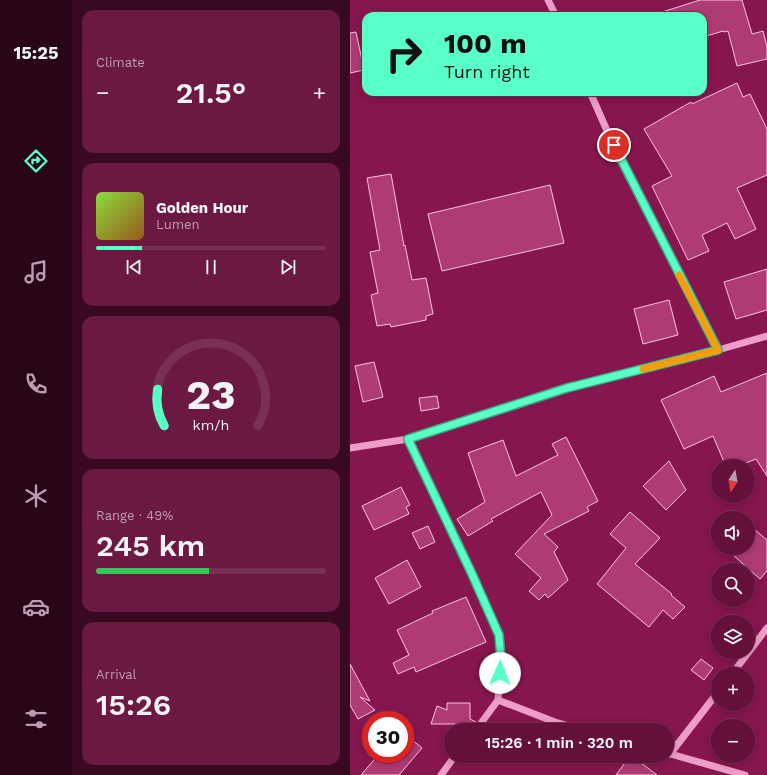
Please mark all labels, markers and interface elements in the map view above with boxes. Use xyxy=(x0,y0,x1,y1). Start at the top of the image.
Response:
text: 100 m xyxy=(444,27,527,60)
icon: right xyxy=(378,28,430,80)
text: 15:25 xyxy=(14,42,58,63)
text: Climate xyxy=(96,55,145,70)
text: Turn right xyxy=(444,61,530,82)
text: 21.5° xyxy=(176,75,246,110)
text: − xyxy=(96,80,109,105)
text: + xyxy=(313,80,326,105)
pin xyxy=(597,128,631,162)
icon: arrive xyxy=(603,134,625,156)
icon: directions xyxy=(22,147,50,175)
text: Golden Hour xyxy=(156,199,248,217)
text: Lumen xyxy=(156,217,200,232)
icon: previous xyxy=(123,256,145,278)
icon: pause xyxy=(200,256,222,278)
icon: next xyxy=(277,256,299,278)
icon: music xyxy=(22,258,50,286)
text: 23 xyxy=(186,369,236,418)
icon: phone xyxy=(22,370,50,398)
text: km/h xyxy=(193,416,229,432)
north arrow xyxy=(711,459,755,503)
map controls xyxy=(711,459,755,763)
icon: climate xyxy=(22,482,50,510)
text: Range · 49% xyxy=(96,508,173,523)
button: sound xyxy=(711,511,755,555)
text: 245 km xyxy=(96,528,205,563)
button: search xyxy=(711,563,755,607)
icon: car xyxy=(22,593,50,621)
button: layers xyxy=(711,615,755,659)
position arrow xyxy=(479,652,521,694)
text: Arrival xyxy=(96,667,137,682)
button: + xyxy=(711,667,755,711)
text: 15:26 xyxy=(96,687,171,722)
icon: filters xyxy=(22,705,50,733)
speed limit sign: 30 xyxy=(362,711,414,763)
button: − xyxy=(711,719,755,763)
text: 15:26 · 1 min · 320 m xyxy=(485,734,633,752)

